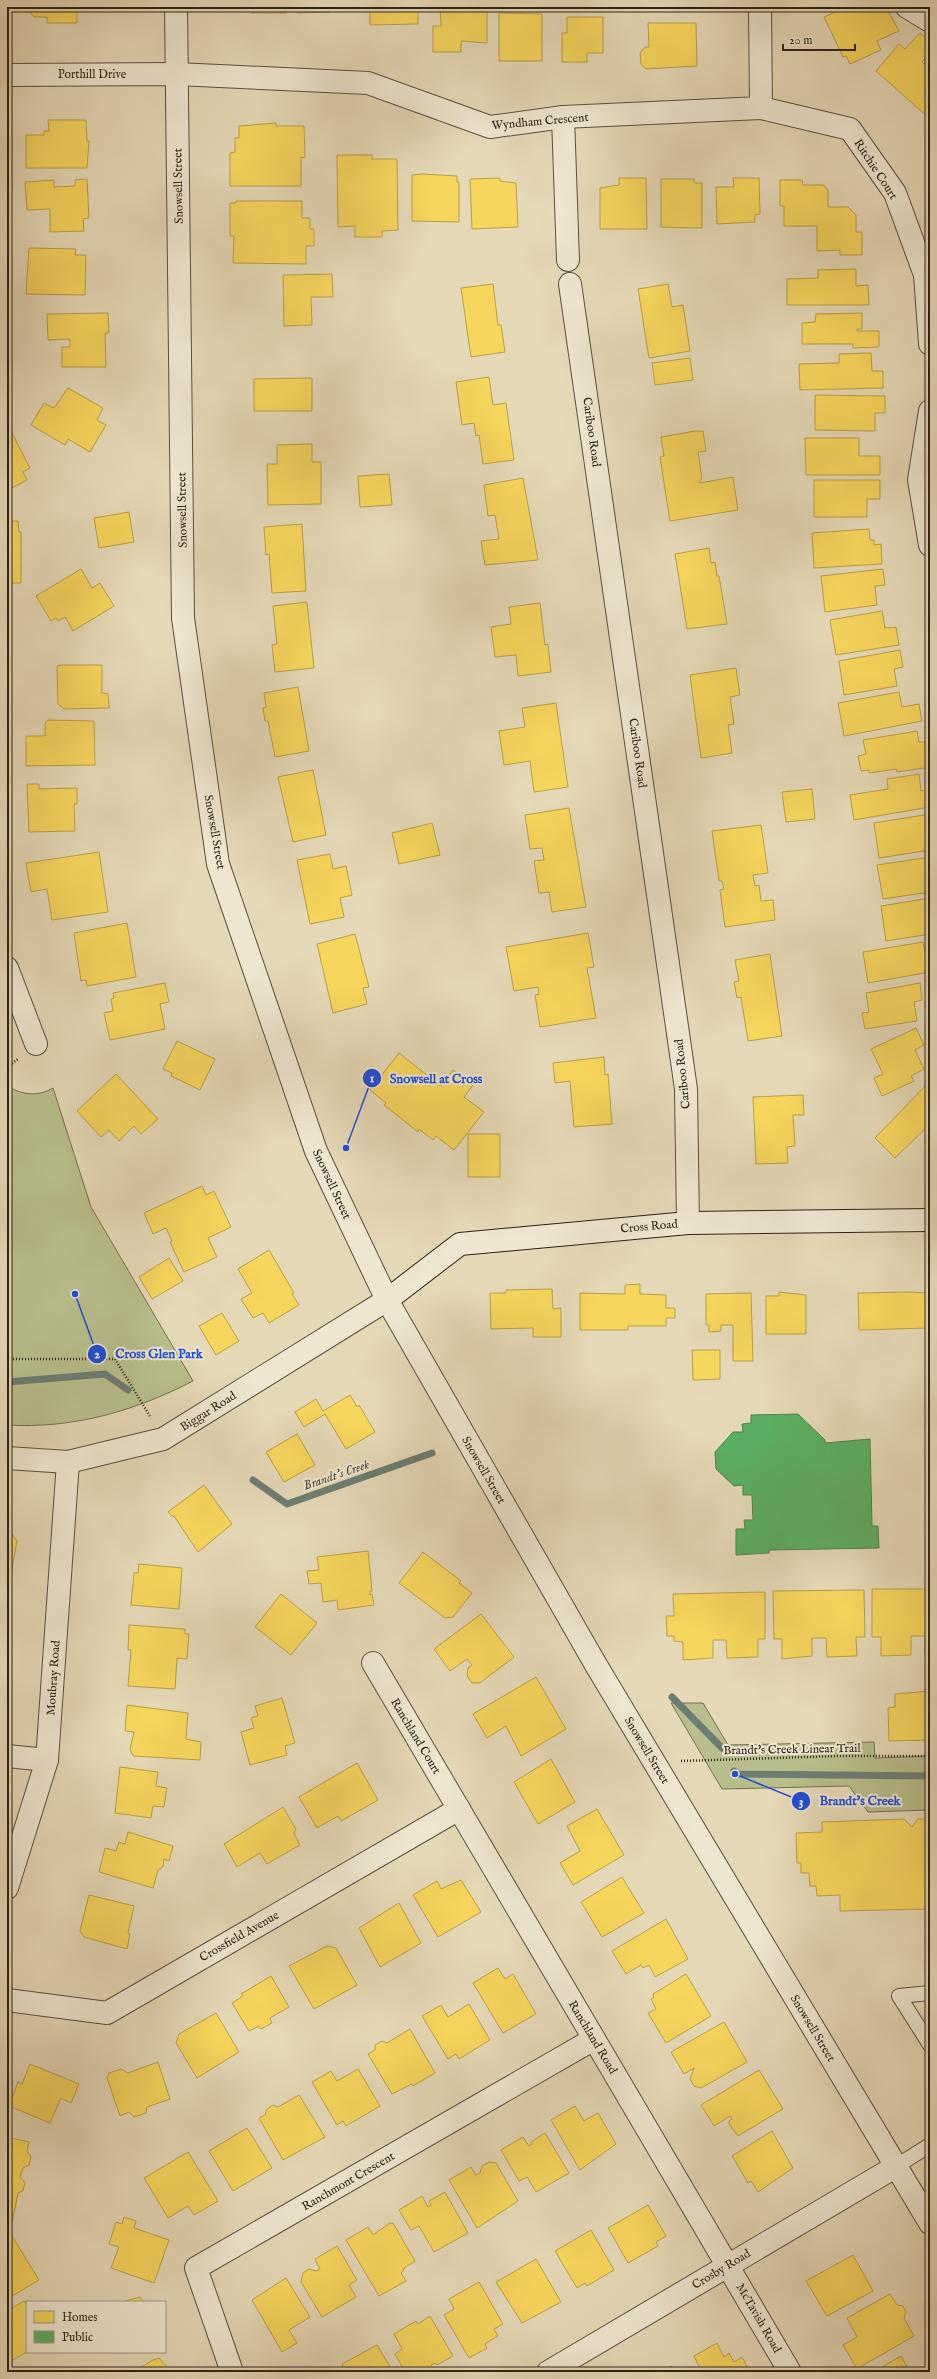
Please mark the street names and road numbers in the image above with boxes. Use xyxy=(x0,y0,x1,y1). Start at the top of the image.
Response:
street label: Porthill Drive xyxy=(58,67,127,82)
street label: Wyndham Crescent xyxy=(491,110,589,133)
street label: Ritchie Court xyxy=(851,136,901,202)
street label: Snowsell Street xyxy=(170,148,187,224)
street label: Cariboo Road xyxy=(579,396,604,469)
street label: Snowsell Street xyxy=(174,472,191,548)
street label: Cariboo Road xyxy=(625,717,650,790)
street label: Snowsell Street xyxy=(201,794,228,871)
street label: Cariboo Road xyxy=(671,1038,694,1110)
street label: Snowsell Street xyxy=(309,1147,354,1222)
street label: Cross Road xyxy=(620,1216,679,1236)
street label: Biggar Road xyxy=(177,1388,240,1435)
street label: Snowsell Street xyxy=(458,1434,509,1507)
street label: Moubray Road xyxy=(43,1639,64,1716)
street label: Ranchland Court xyxy=(387,1696,444,1777)
street label: Snowsell Street xyxy=(621,1714,672,1786)
street label: Brandt's Creek Linear Trail xyxy=(723,1741,861,1758)
street label: Crossfield Avenue xyxy=(197,1907,282,1965)
street label: Snowsell Street xyxy=(787,1992,838,2064)
street label: Ranchland Road xyxy=(565,1998,621,2077)
street label: Ranchmont Crescent xyxy=(299,2149,397,2214)
street label: Crosby Road xyxy=(689,2246,754,2293)
street label: McTavish Road xyxy=(733,2281,785,2356)

